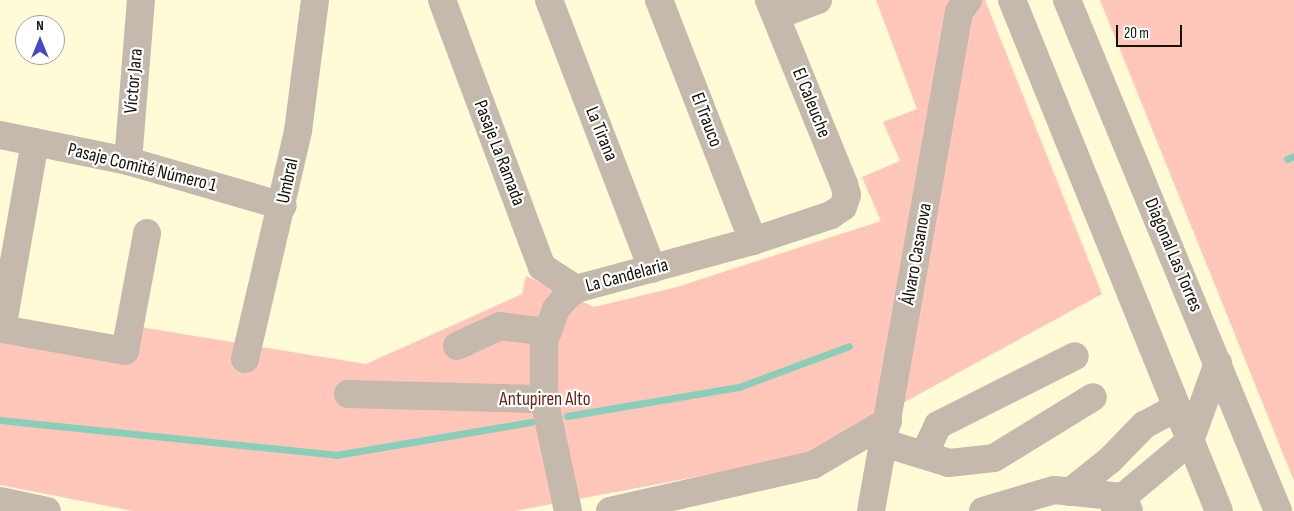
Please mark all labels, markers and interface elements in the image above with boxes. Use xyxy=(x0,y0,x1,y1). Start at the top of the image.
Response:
north arrow xyxy=(15,15,65,65)
scale bar xyxy=(1119,15,1185,47)
text: N xyxy=(36,17,44,34)
text: 20 m xyxy=(1124,24,1149,43)
street label: Víctor Jara xyxy=(120,48,148,114)
street label: El Caleuche xyxy=(787,65,835,141)
street label: El Trauco xyxy=(685,90,727,150)
street label: Pasaje La Ramada xyxy=(468,97,530,209)
street label: La Tirana xyxy=(580,104,622,164)
street label: Pasaje Comité Número 1 xyxy=(65,139,219,197)
street label: Umbral xyxy=(272,156,304,206)
street label: Diagonal Las Torres xyxy=(1139,195,1207,315)
street label: Álvaro Casanova xyxy=(897,201,937,307)
street label: La Candelaria xyxy=(583,254,671,298)
park label: Antupiren Alto xyxy=(499,389,591,411)

